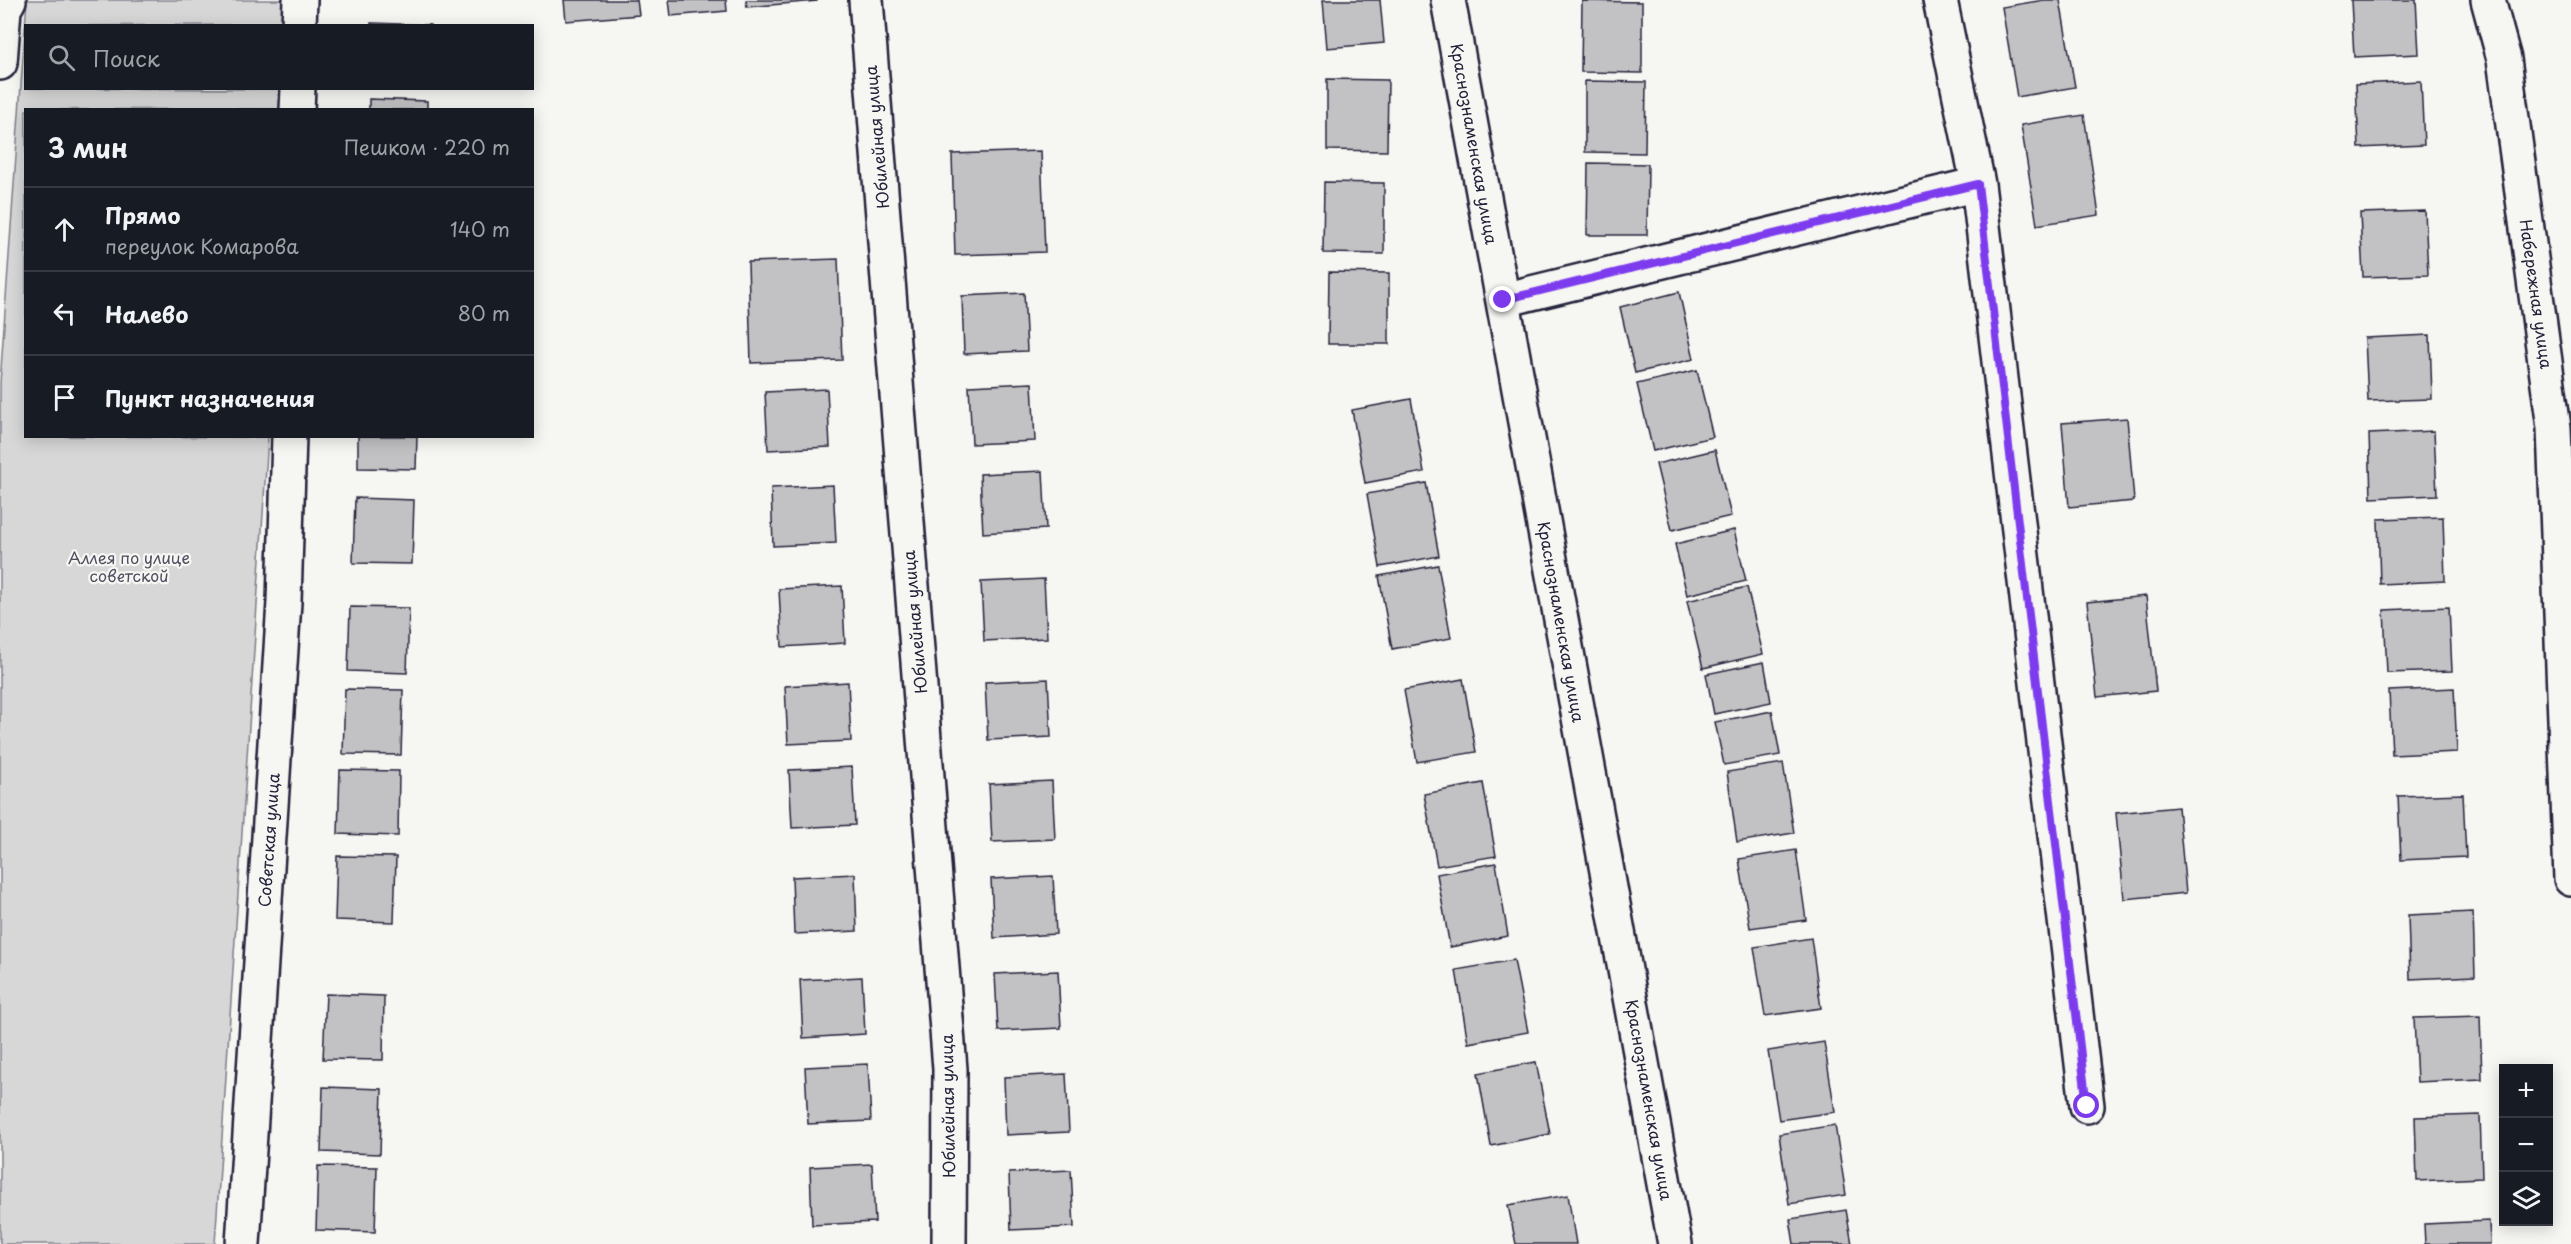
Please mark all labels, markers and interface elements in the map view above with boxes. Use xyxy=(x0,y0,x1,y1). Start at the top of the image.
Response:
search box xyxy=(24,24,534,90)
icon: search xyxy=(45,41,78,74)
text: Поиск xyxy=(93,41,160,74)
street label: Краснознаменская улица xyxy=(1445,42,1504,246)
street label: Юбилейная улица xyxy=(858,64,894,210)
text: 3 мин xyxy=(48,128,128,167)
text: Пешком · 220 m xyxy=(344,132,510,162)
text: Прямо xyxy=(105,198,180,231)
icon: ahead xyxy=(48,213,81,246)
text: 140 m xyxy=(450,214,510,244)
street label: Набережная улица xyxy=(2515,217,2559,370)
text: переулок Комарова xyxy=(105,231,299,261)
route end xyxy=(1489,286,1515,312)
icon: left xyxy=(48,297,81,330)
text: Налево xyxy=(105,297,188,330)
text: 80 m xyxy=(458,298,510,328)
icon: arrive xyxy=(48,381,81,414)
text: Пункт назначения xyxy=(105,381,315,414)
street label: Краснознаменская улица xyxy=(1532,520,1591,724)
park label: Аллея по улице советской xyxy=(68,545,190,587)
street label: Юбилейная улица xyxy=(896,549,932,695)
street label: Советская улица xyxy=(251,772,285,908)
street label: Краснознаменская улица xyxy=(1620,998,1679,1202)
street label: Юбилейная улица xyxy=(934,1034,960,1178)
map controls xyxy=(2499,1064,2553,1226)
button: + xyxy=(2499,1064,2553,1118)
route start xyxy=(2073,1092,2099,1118)
button: − xyxy=(2499,1118,2553,1172)
button: layers xyxy=(2499,1172,2553,1226)

